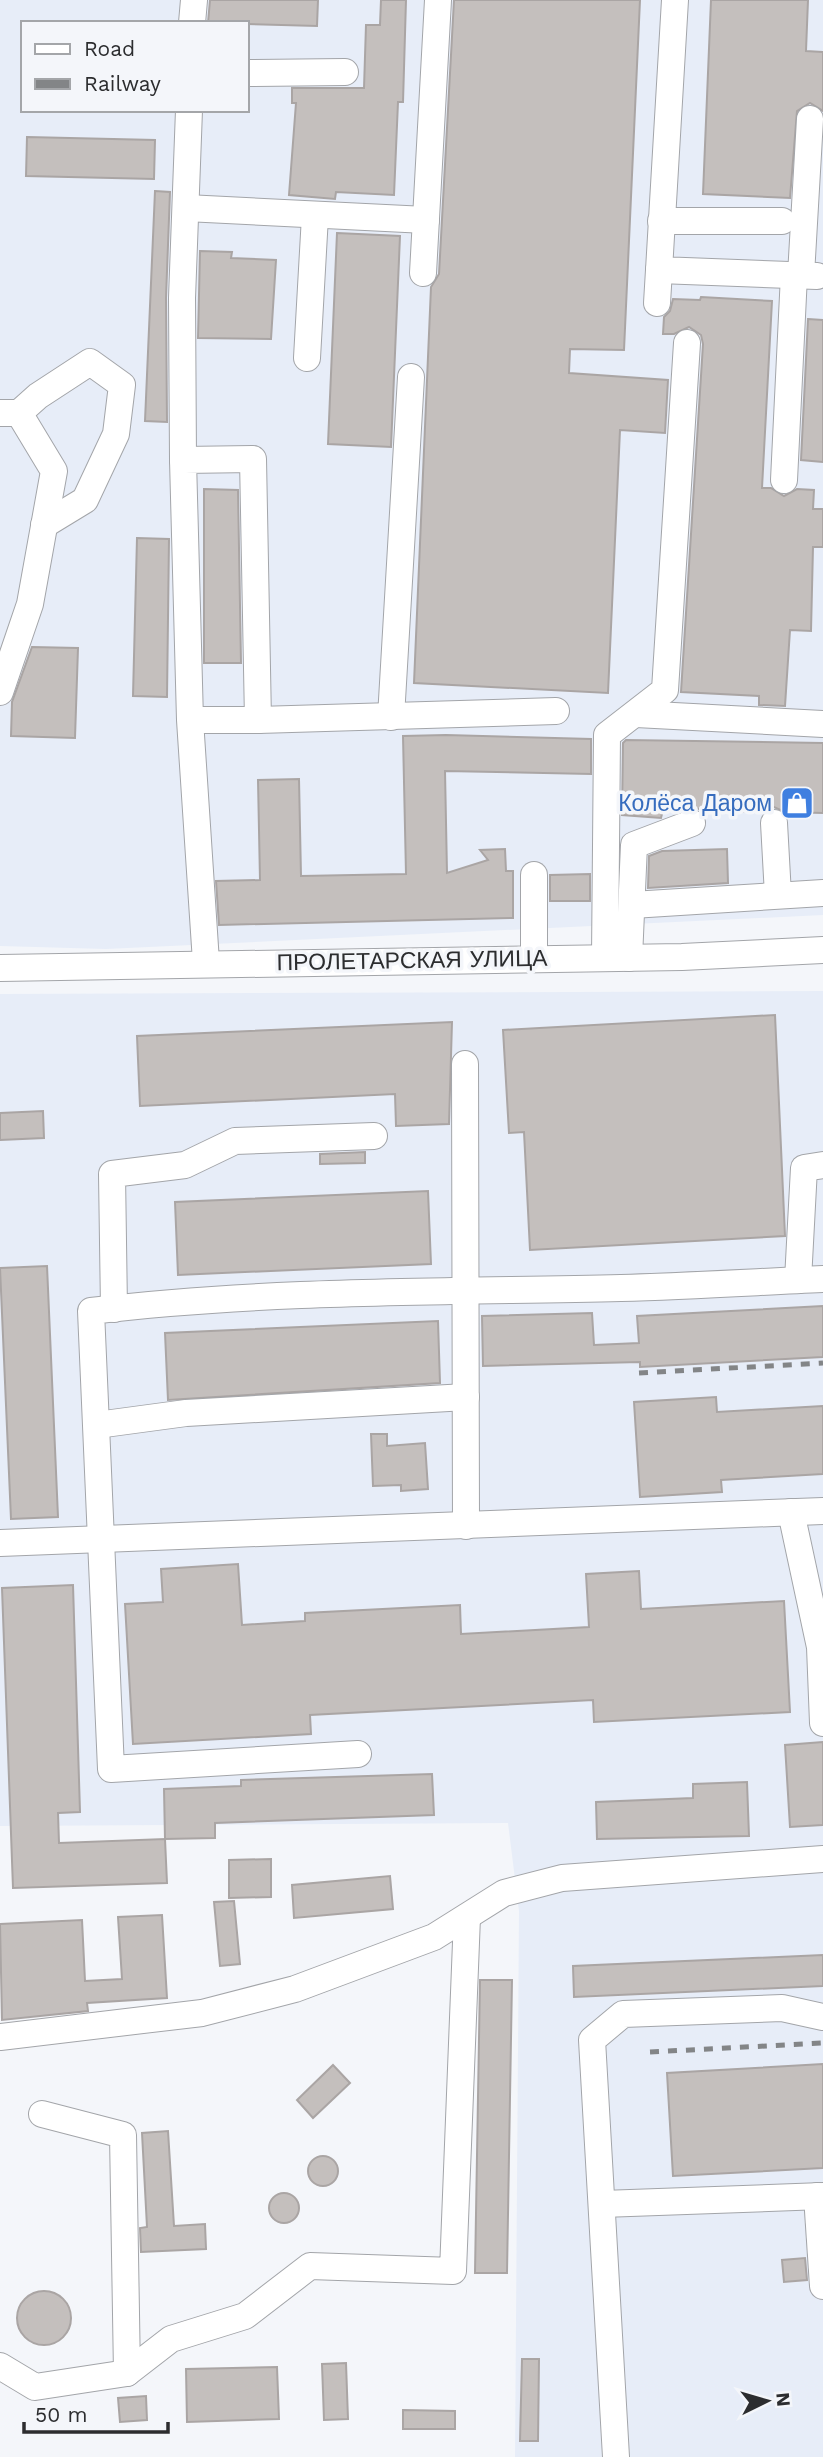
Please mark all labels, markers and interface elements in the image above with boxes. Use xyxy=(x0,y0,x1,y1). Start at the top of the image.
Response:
legend xyxy=(21,21,248,112)
text: Road xyxy=(84,36,135,61)
text: Railway xyxy=(84,71,161,96)
shop icon: Колёса Даром xyxy=(778,784,816,822)
place label: Колёса Даром xyxy=(618,790,772,817)
street label: ПРОЛЕТАРСКАЯ УЛИЦА xyxy=(276,945,548,976)
north arrow xyxy=(732,2366,802,2436)
scale bar xyxy=(24,2390,168,2434)
text: N xyxy=(771,2392,796,2408)
text: 50 m xyxy=(35,2402,87,2427)

